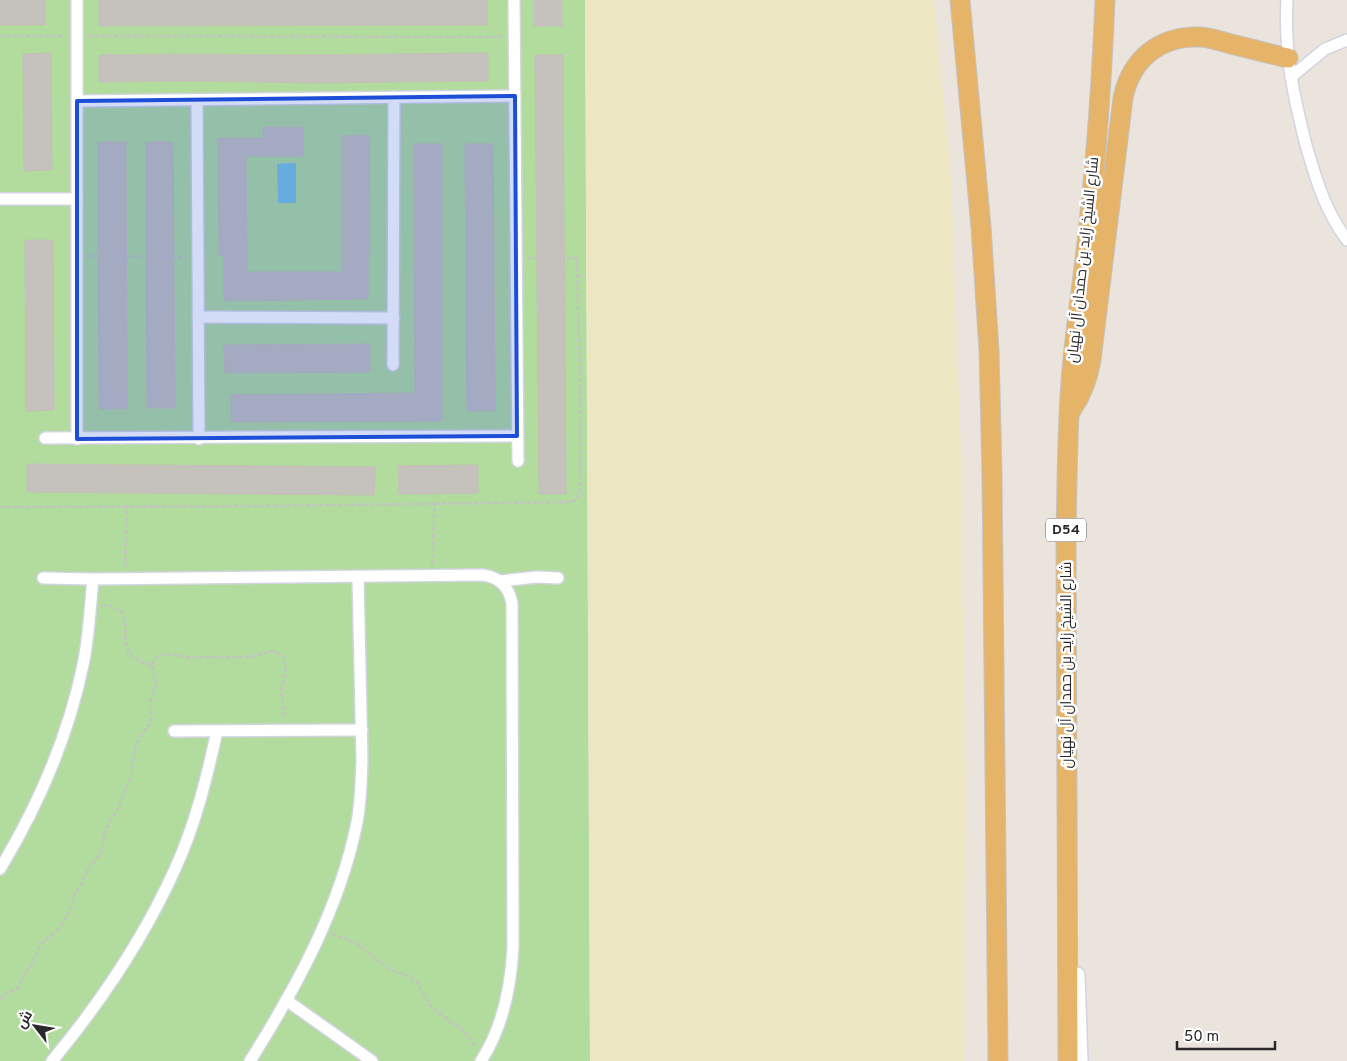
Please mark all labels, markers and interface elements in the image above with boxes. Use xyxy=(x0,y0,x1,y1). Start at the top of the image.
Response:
street label: شارع الشيخ زايد بن حمدان آل نهيان xyxy=(1064,156,1104,364)
road number: D54 xyxy=(1046,518,1086,542)
street label: شارع الشيخ زايد بن حمدان آل نهيان xyxy=(1058,562,1077,768)
north arrow xyxy=(10,1001,60,1051)
text: ش xyxy=(12,1007,37,1032)
scale bar xyxy=(1177,1018,1274,1050)
text: 50 m xyxy=(1184,1028,1219,1047)

